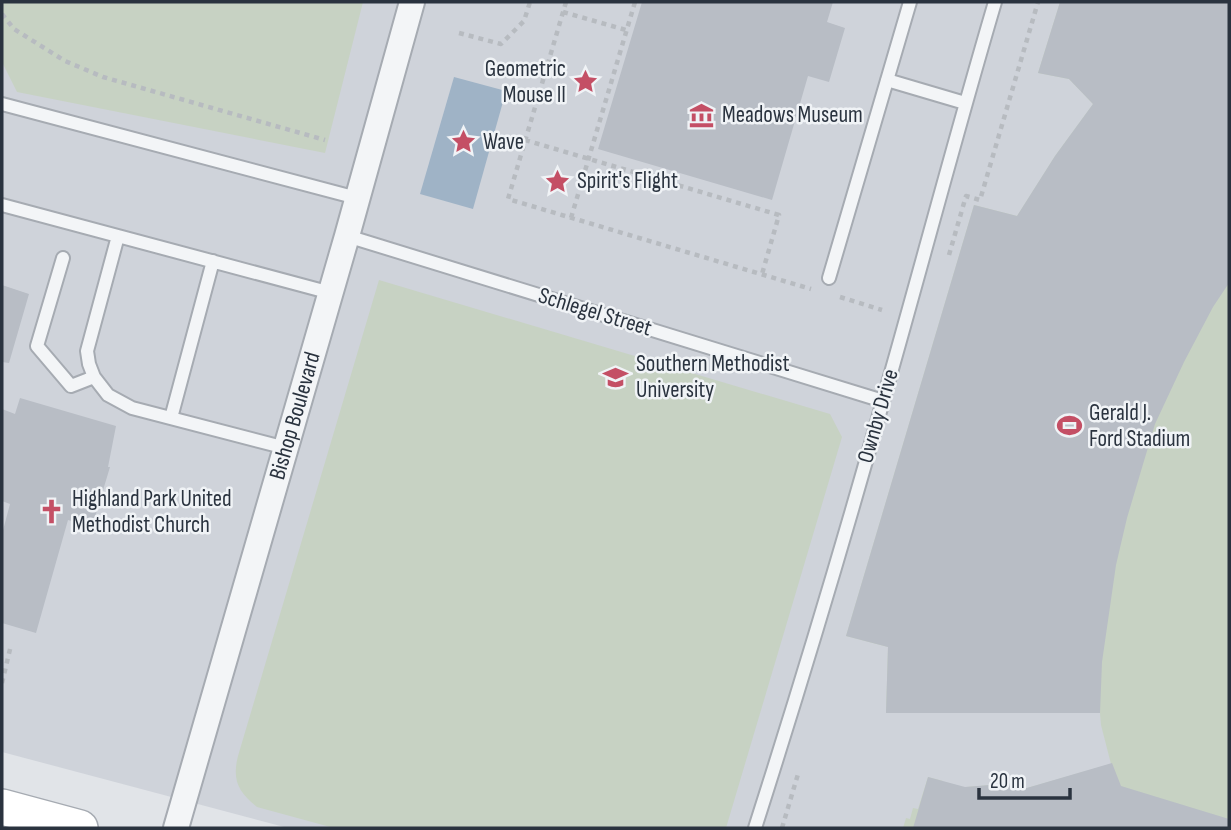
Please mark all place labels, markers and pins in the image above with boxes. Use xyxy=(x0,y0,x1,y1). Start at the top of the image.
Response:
place label: Geometric Mouse II xyxy=(485,55,566,109)
place icon: Geometric Mouse II xyxy=(572,68,600,96)
museum icon: Meadows Museum xyxy=(688,101,716,129)
place label: Meadows Museum xyxy=(722,101,863,129)
place icon: Wave xyxy=(449,128,477,156)
place label: Wave xyxy=(483,128,524,156)
place icon: Spirit's Flight xyxy=(543,167,571,195)
place label: Spirit's Flight xyxy=(577,167,678,195)
place label: Southern Methodist University xyxy=(636,350,790,404)
school or university icon: Southern Methodist University xyxy=(602,363,630,391)
place label: Gerald J. Ford Stadium xyxy=(1089,399,1190,453)
sports icon: Gerald J. Ford Stadium xyxy=(1055,412,1083,440)
place label: Highland Park United Methodist Church xyxy=(72,485,232,539)
church icon: Highland Park United Methodist Church xyxy=(38,498,66,526)

